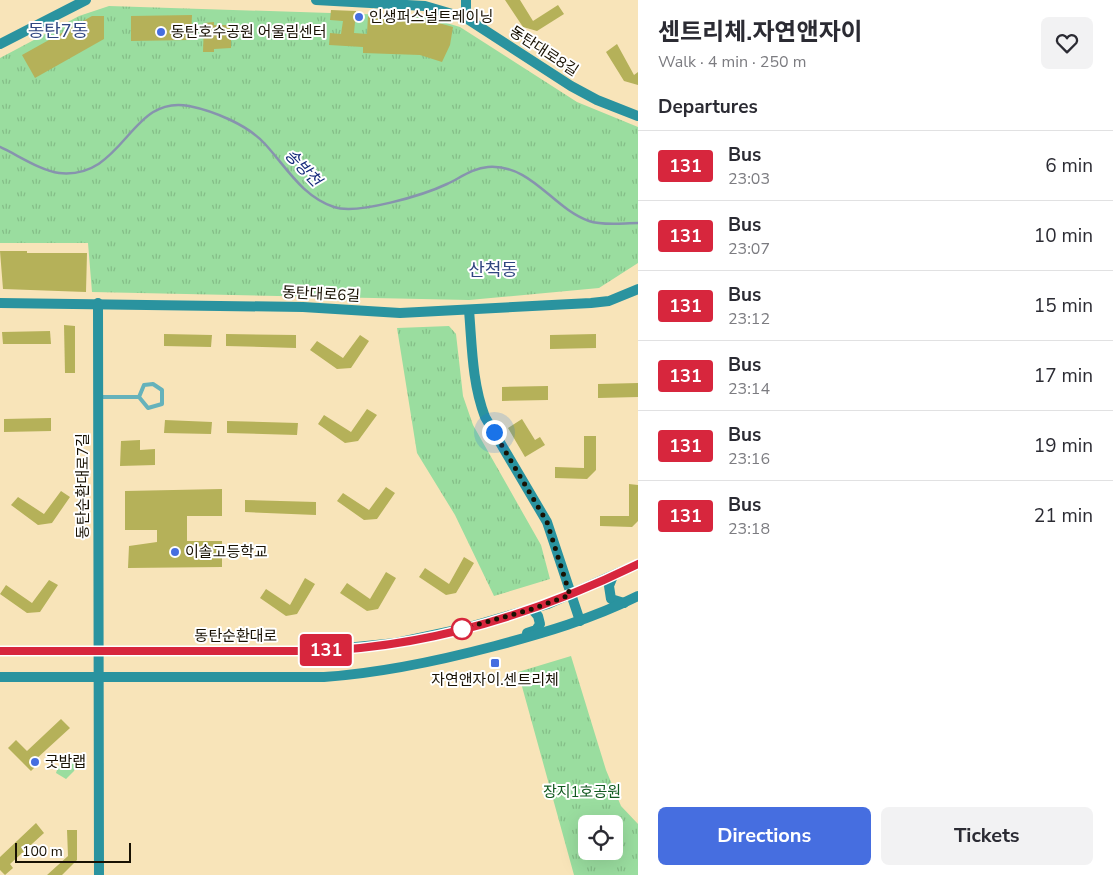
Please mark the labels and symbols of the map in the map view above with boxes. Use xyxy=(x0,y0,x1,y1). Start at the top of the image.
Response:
place label: 인생퍼스널트레이닝 xyxy=(369,7,493,27)
marker: 인생퍼스널트레이닝 xyxy=(353,11,365,23)
district label: 동탄7동 xyxy=(28,19,88,43)
street label: 동탄대로8길 xyxy=(506,21,582,81)
place label: 동탄호수공원 어울림센터 xyxy=(171,22,327,42)
marker: 동탄호수공원 어울림센터 xyxy=(155,26,167,38)
water label: 송방천 xyxy=(280,144,328,193)
district label: 산척동 xyxy=(468,258,518,282)
street label: 동탄대로6길 xyxy=(282,282,360,306)
your location xyxy=(482,420,507,445)
street label: 동탄순환대로7길 xyxy=(73,433,93,539)
place label: 이솔고등학교 xyxy=(185,542,268,562)
marker: 이솔고등학교 xyxy=(169,546,181,558)
unlabelled marker xyxy=(451,618,473,640)
street label: 동탄순환대로 xyxy=(195,626,277,646)
line badge: 131 xyxy=(297,634,355,666)
marker: 자연앤자이.센트리체 xyxy=(489,657,501,669)
place label: 자연앤자이.센트리체 xyxy=(431,670,559,690)
place label: 굿밤랩 xyxy=(45,752,86,772)
marker: 굿밤랩 xyxy=(29,756,41,768)
park label: 장지1호공원 xyxy=(543,782,621,802)
scale bar xyxy=(15,840,131,863)

